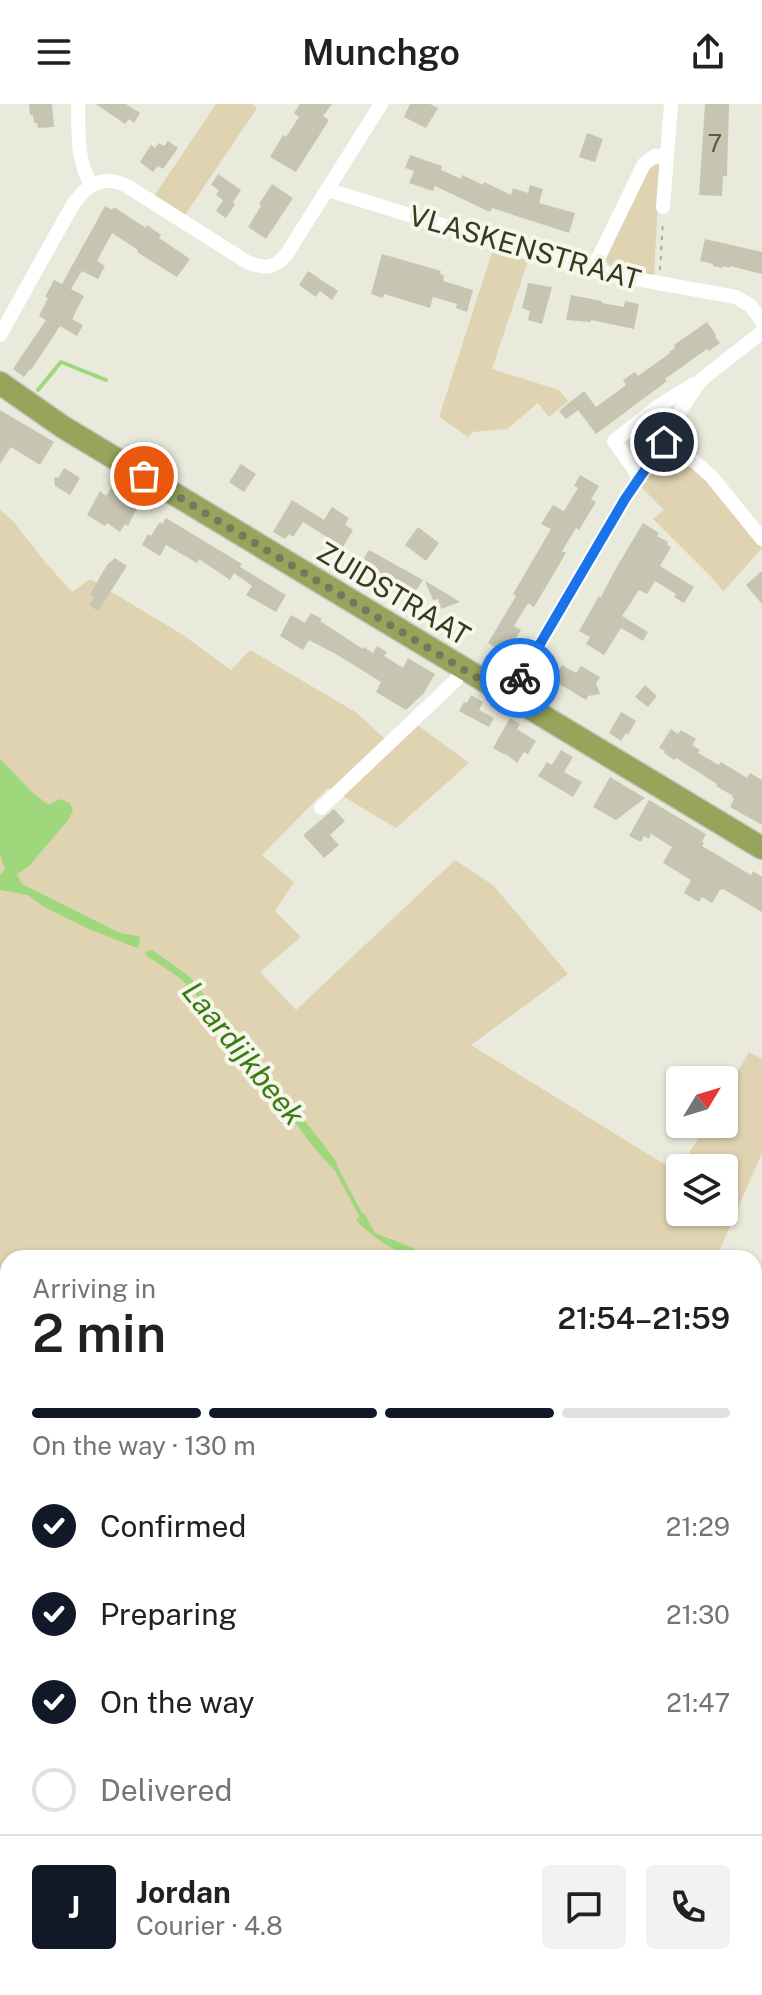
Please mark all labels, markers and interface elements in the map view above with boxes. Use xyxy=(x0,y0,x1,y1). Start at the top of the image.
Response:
icon: menu xyxy=(32,30,76,74)
icon: share xyxy=(686,30,730,74)
text: Munchgo xyxy=(302,31,460,73)
house number: 7 xyxy=(708,129,722,157)
street label: VLASKENSTRAAT xyxy=(405,198,645,296)
pin xyxy=(630,408,698,476)
icon: home xyxy=(642,420,686,464)
pin xyxy=(110,442,178,510)
icon: bag xyxy=(122,454,166,498)
street label: ZUIDSTRAAT xyxy=(311,534,477,652)
courier xyxy=(480,638,560,718)
icon: bike xyxy=(498,656,542,700)
water label: Laardijkbeek xyxy=(175,974,313,1133)
north arrow xyxy=(666,1066,738,1138)
map controls xyxy=(666,1066,738,1226)
button: layers xyxy=(666,1154,738,1226)
text: Arriving in xyxy=(32,1273,156,1304)
text: 21:54–21:59 xyxy=(557,1300,730,1336)
text: 2 min xyxy=(32,1303,166,1364)
text: On the way · 130 m xyxy=(32,1430,256,1461)
icon: check xyxy=(32,1504,76,1548)
text: Confirmed xyxy=(100,1508,246,1544)
text: 21:29 xyxy=(666,1511,730,1542)
icon: check xyxy=(32,1592,76,1636)
text: Preparing xyxy=(100,1596,237,1632)
text: 21:30 xyxy=(666,1599,730,1630)
icon: check xyxy=(32,1680,76,1724)
text: On the way xyxy=(100,1684,254,1720)
text: 21:47 xyxy=(666,1687,730,1718)
text: Delivered xyxy=(100,1772,232,1808)
button: chat xyxy=(542,1865,626,1949)
button: phone xyxy=(646,1865,730,1949)
text: Jordan xyxy=(136,1874,231,1910)
text: J xyxy=(68,1889,80,1925)
text: Courier · 4.8 xyxy=(136,1910,283,1941)

